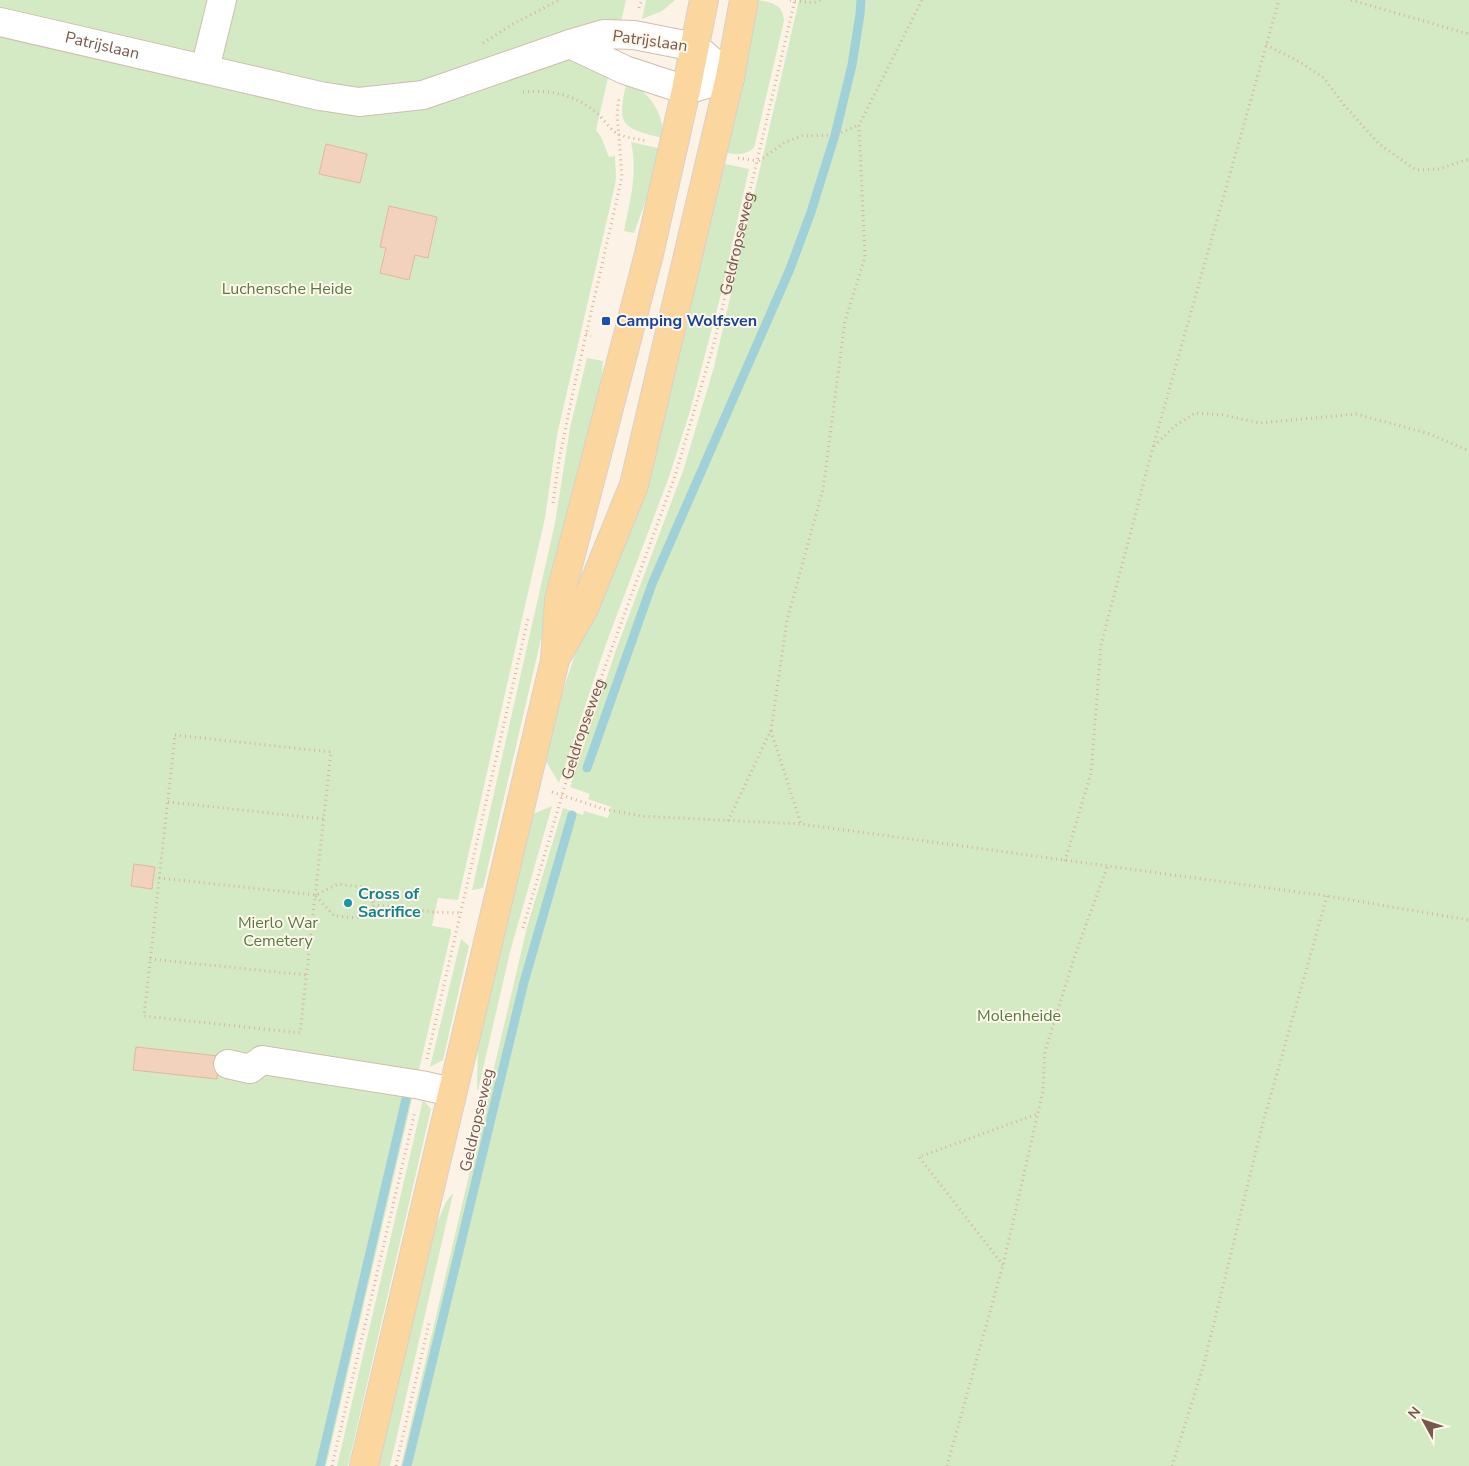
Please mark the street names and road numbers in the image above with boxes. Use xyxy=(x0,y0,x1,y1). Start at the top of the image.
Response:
street label: Patrijslaan xyxy=(611,25,689,57)
street label: Patrijslaan xyxy=(63,26,142,65)
street label: Geldropseweg xyxy=(715,190,760,297)
street label: Geldropseweg xyxy=(556,675,611,782)
street label: Geldropseweg xyxy=(454,1066,500,1174)

